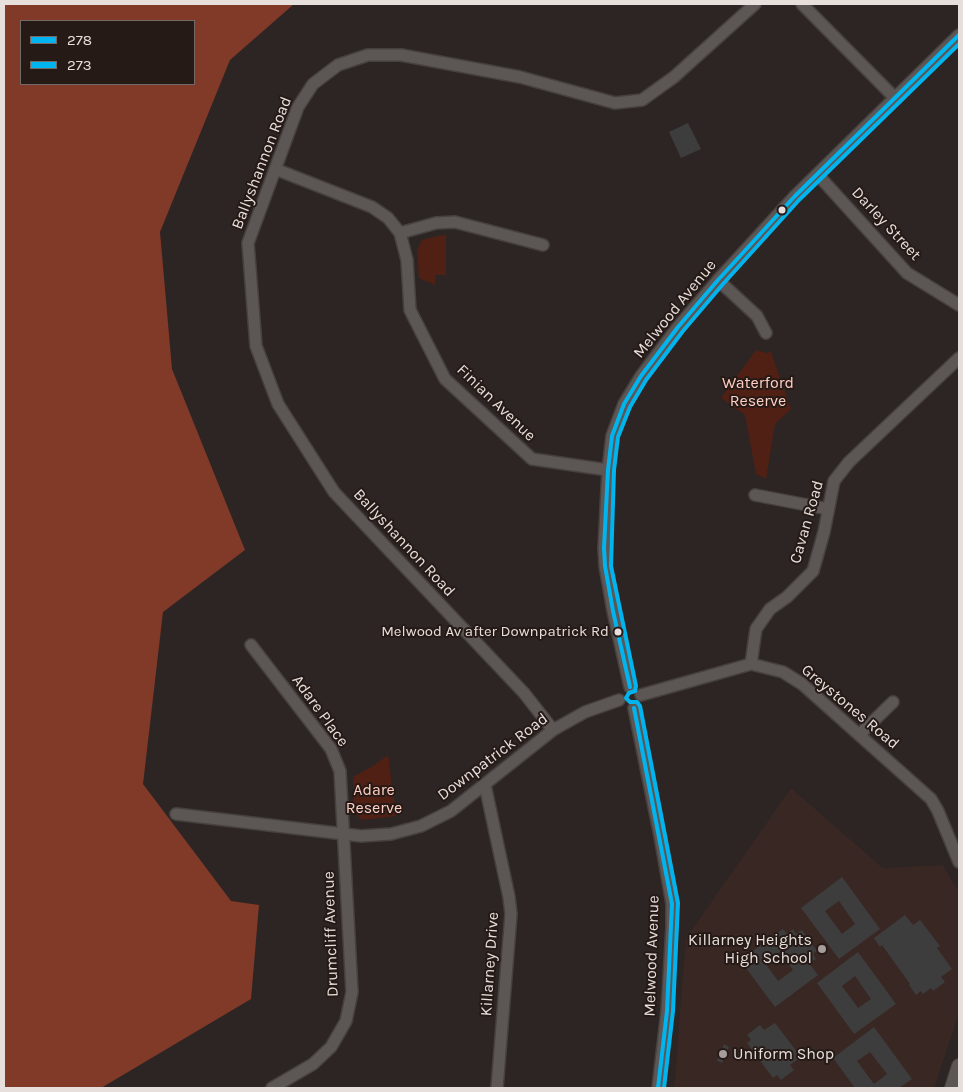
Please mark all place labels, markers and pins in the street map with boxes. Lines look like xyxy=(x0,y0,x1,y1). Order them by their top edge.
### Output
unlabelled marker xyxy=(777,205,787,215)
place label: Melwood Av after Downpatrick Rd xyxy=(381,623,609,641)
marker: Melwood Av after Downpatrick Rd xyxy=(613,627,623,637)
place label: Killarney Heights High School xyxy=(688,930,812,968)
marker: Killarney Heights High School xyxy=(816,943,828,955)
place label: Uniform Shop xyxy=(733,1044,834,1064)
marker: Uniform Shop xyxy=(717,1048,729,1060)

